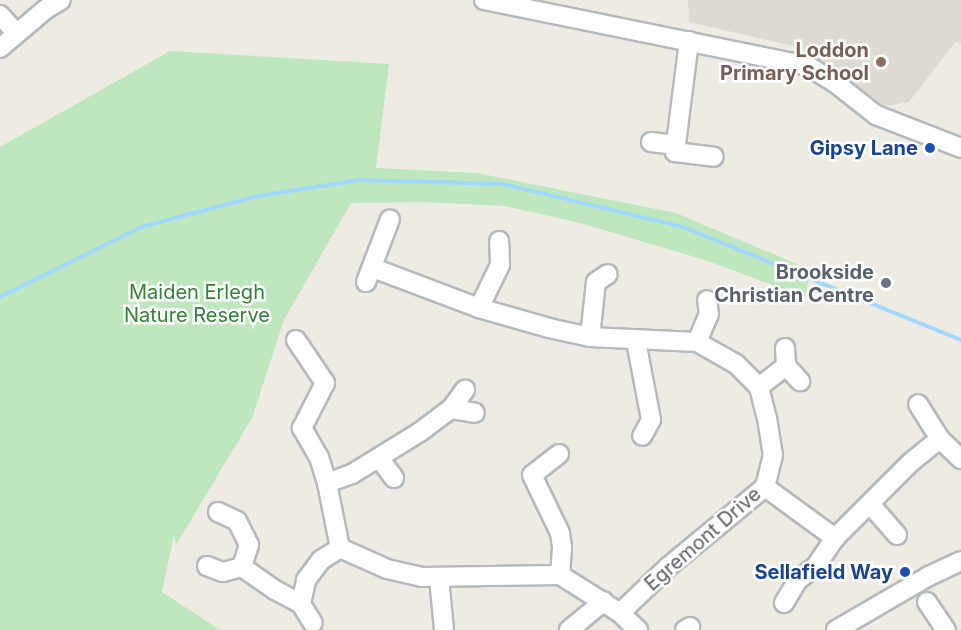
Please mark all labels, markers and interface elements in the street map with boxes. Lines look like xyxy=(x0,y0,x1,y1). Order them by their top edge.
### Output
place label: Loddon Primary School xyxy=(720,39,869,86)
marker: Loddon Primary School xyxy=(874,55,888,69)
place label: Gipsy Lane xyxy=(810,136,918,160)
marker: Gipsy Lane xyxy=(923,141,937,155)
place label: Brookside Christian Centre xyxy=(714,260,874,307)
marker: Brookside Christian Centre xyxy=(879,276,893,290)
park label: Maiden Erlegh Nature Reserve xyxy=(124,280,270,327)
street label: Egremont Drive xyxy=(640,482,766,596)
place label: Sellafield Way xyxy=(754,560,893,584)
marker: Sellafield Way xyxy=(898,565,912,579)

